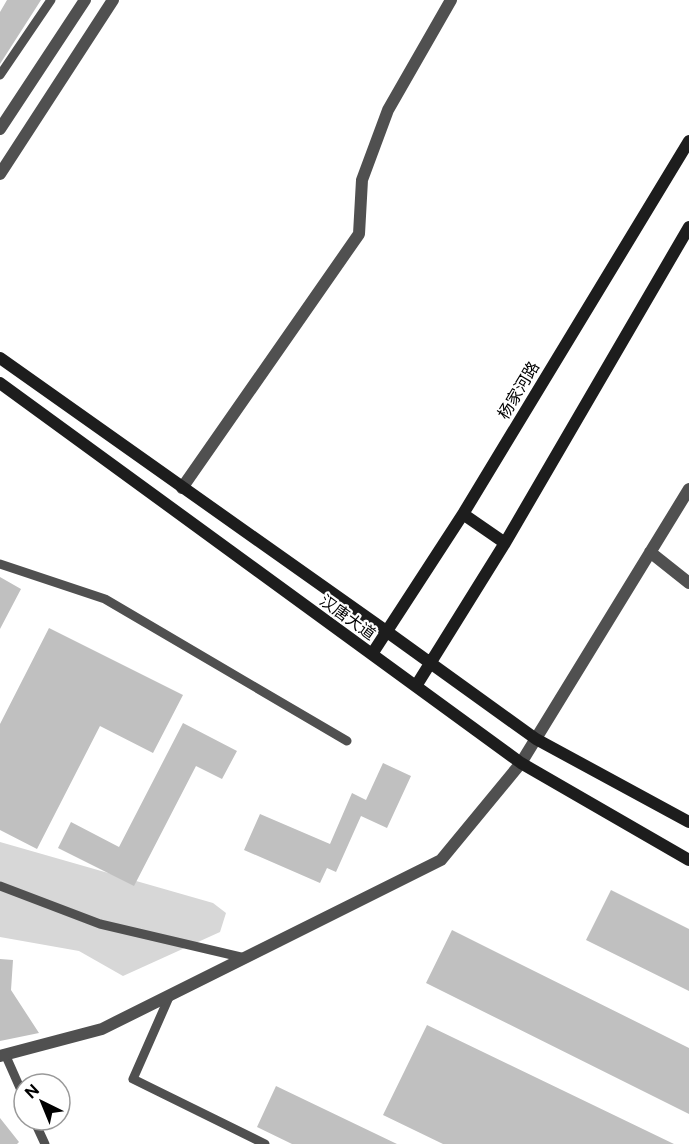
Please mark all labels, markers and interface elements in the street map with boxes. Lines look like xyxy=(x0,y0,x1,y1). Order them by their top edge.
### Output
street label: 杨家河路 xyxy=(494,358,543,423)
street label: 汉唐大道 xyxy=(316,591,379,644)
north arrow xyxy=(12,1072,72,1132)
text: N xyxy=(21,1080,43,1103)

